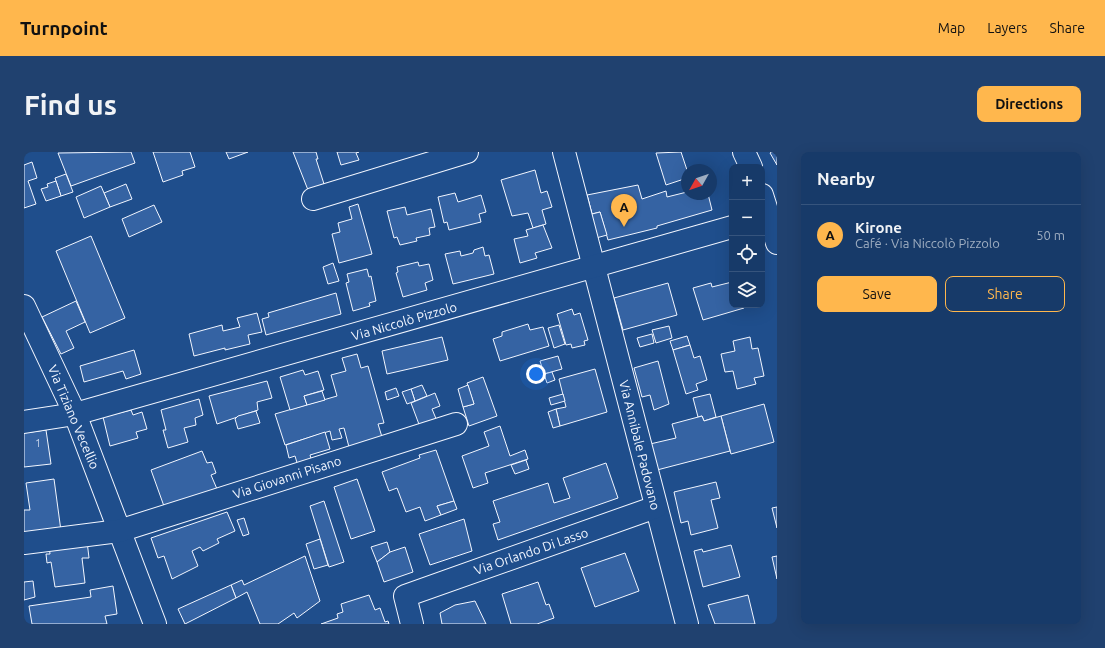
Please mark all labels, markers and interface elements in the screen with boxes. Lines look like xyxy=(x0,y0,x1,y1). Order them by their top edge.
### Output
text: Turnpoint xyxy=(20,17,108,39)
text: Map xyxy=(938,20,965,36)
text: Layers xyxy=(987,20,1027,36)
text: Share xyxy=(1049,20,1085,36)
button: Directions xyxy=(977,86,1081,122)
text: Find us xyxy=(24,89,117,120)
north arrow xyxy=(681,164,717,200)
map controls xyxy=(729,164,765,308)
button: + xyxy=(729,164,765,200)
text: Nearby xyxy=(817,169,875,188)
pin: A xyxy=(611,194,637,227)
button: − xyxy=(729,200,765,236)
text: Kirone xyxy=(855,219,902,236)
text: A xyxy=(825,228,835,242)
text: 50 m xyxy=(1036,228,1065,242)
button: locate xyxy=(729,236,765,272)
text: Café · Via Niccolò Pizzolo xyxy=(855,236,1000,250)
button: layers xyxy=(729,272,765,308)
button: Save xyxy=(817,276,937,312)
button: Share xyxy=(945,276,1065,312)
street label: Via Niccolò Pizzolo xyxy=(350,299,458,343)
street label: Via Tiziano Vecellio xyxy=(46,363,102,471)
your location xyxy=(526,364,546,384)
street label: Via Annibale Padovano xyxy=(617,379,663,511)
house number: 1 xyxy=(35,437,41,449)
street label: Via Giovanni Pisano xyxy=(231,453,343,501)
street label: Via Orlando Di Lasso xyxy=(472,525,590,577)

